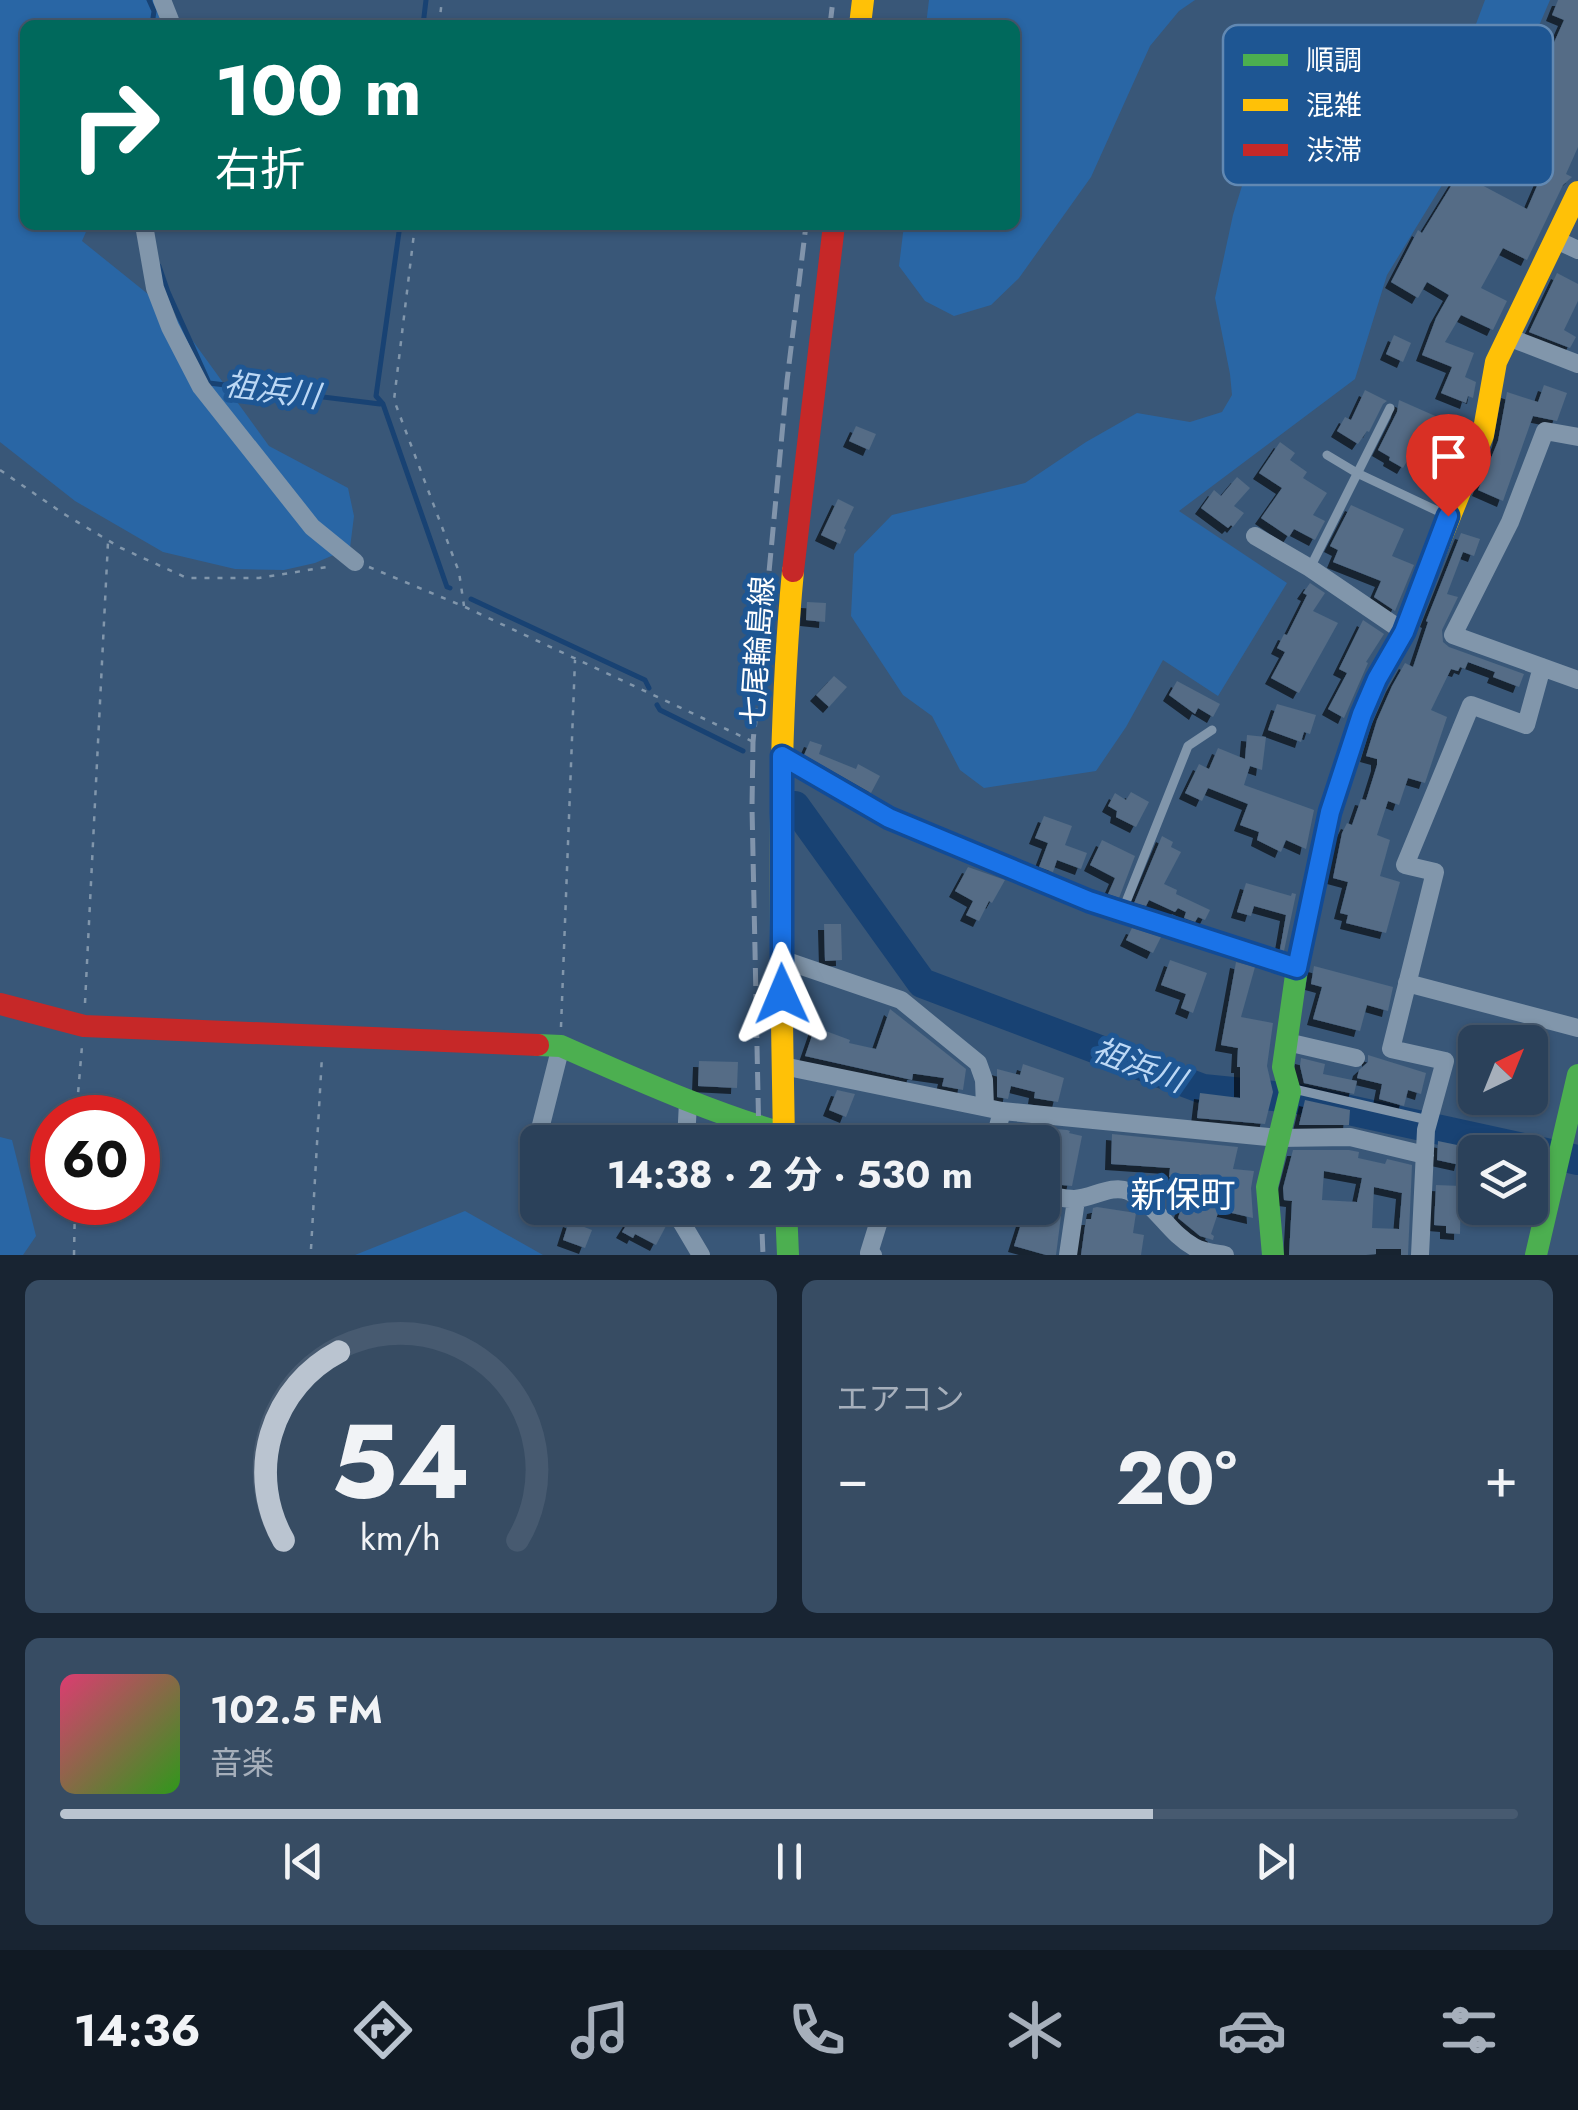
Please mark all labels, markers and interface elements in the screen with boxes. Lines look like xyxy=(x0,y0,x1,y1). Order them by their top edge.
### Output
legend xyxy=(1223,25,1553,185)
text: 100 m xyxy=(215,40,422,141)
text: 順調 xyxy=(1306,40,1362,81)
icon: right xyxy=(50,60,180,190)
text: 混雑 xyxy=(1306,85,1362,126)
text: 渋滞 xyxy=(1306,130,1362,171)
text: 右折 xyxy=(215,137,305,202)
water label: 祖浜川 xyxy=(221,361,326,420)
pin xyxy=(1406,414,1491,517)
icon: arrive xyxy=(1421,429,1476,484)
street label: 七尾輪島線 xyxy=(731,575,784,727)
position arrow xyxy=(730,942,834,1046)
north arrow xyxy=(1458,1025,1548,1115)
map controls xyxy=(1458,1025,1548,1225)
water label: 祖浜川 xyxy=(1086,1026,1195,1105)
speed limit sign: 60 xyxy=(30,1095,160,1225)
button: layers xyxy=(1458,1135,1548,1225)
text: 14:38 · 2 分 · 530 m xyxy=(607,1147,973,1202)
district label: 新保町 xyxy=(1130,1170,1236,1220)
text: エアコン xyxy=(837,1376,965,1422)
text: 54 xyxy=(331,1387,471,1537)
text: 20° xyxy=(1116,1424,1237,1532)
text: − xyxy=(837,1438,869,1518)
text: + xyxy=(1484,1438,1518,1518)
text: km/h xyxy=(360,1512,441,1563)
text: 102.5 FM xyxy=(210,1682,382,1737)
text: 音楽 xyxy=(210,1740,274,1786)
icon: previous xyxy=(276,1834,331,1889)
icon: pause xyxy=(762,1834,817,1889)
icon: next xyxy=(1248,1834,1303,1889)
icon: directions xyxy=(348,1995,418,2065)
icon: music xyxy=(565,1995,635,2065)
icon: phone xyxy=(782,1995,852,2065)
icon: climate xyxy=(1000,1995,1070,2065)
icon: car xyxy=(1217,1995,1287,2065)
icon: filters xyxy=(1434,1995,1504,2065)
text: 14:36 xyxy=(74,1998,201,2063)

